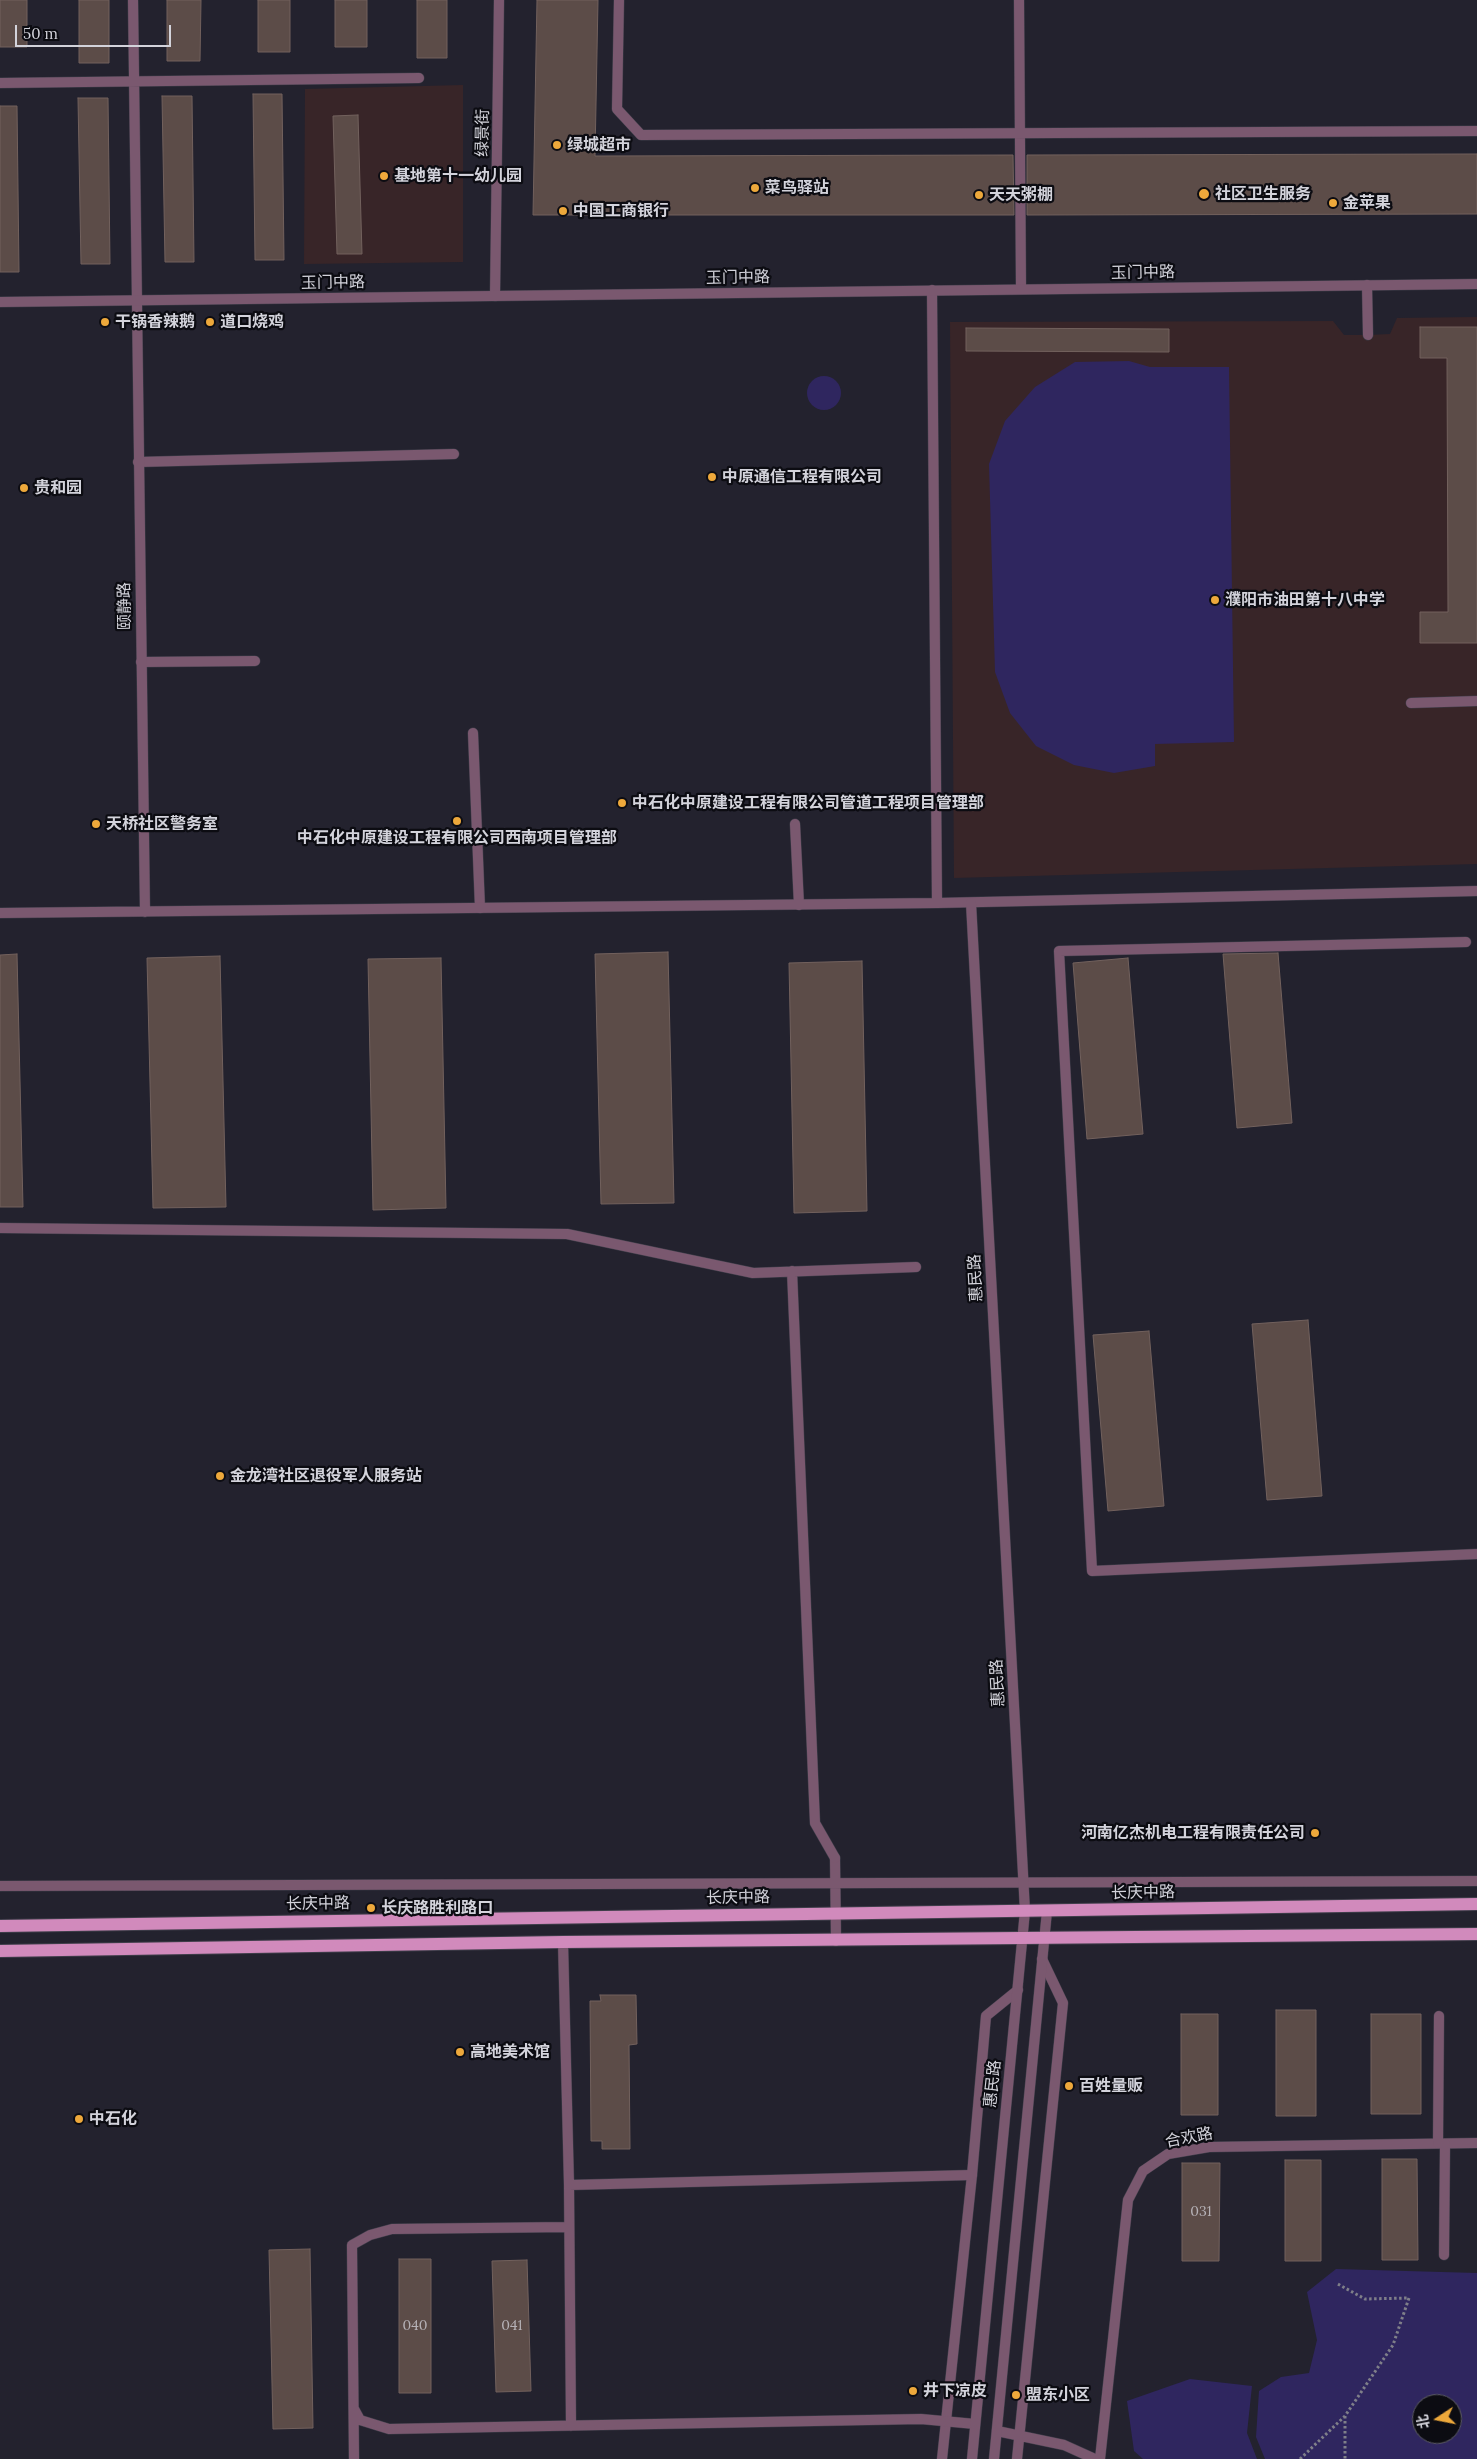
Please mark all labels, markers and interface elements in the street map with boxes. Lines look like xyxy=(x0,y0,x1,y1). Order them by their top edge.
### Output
scale bar xyxy=(18,15,174,47)
text: 50 m xyxy=(23,24,58,43)
street label: 绿景街 xyxy=(473,109,493,157)
place label: 绿城超市 xyxy=(567,135,631,155)
marker: 绿城超市 xyxy=(551,139,563,151)
place label: 基地第十一幼儿园 xyxy=(394,166,522,186)
marker: 基地第十一幼儿园 xyxy=(378,170,390,182)
place label: 菜鸟驿站 xyxy=(765,178,829,198)
marker: 菜鸟驿站 xyxy=(749,182,761,194)
place label: 社区卫生服务 xyxy=(1215,184,1311,204)
place label: 天天粥棚 xyxy=(989,185,1053,205)
marker: 社区卫生服务 xyxy=(1197,187,1211,201)
marker: 天天粥棚 xyxy=(973,189,985,201)
place label: 金苹果 xyxy=(1343,193,1391,213)
marker: 金苹果 xyxy=(1327,197,1339,209)
place label: 中国工商银行 xyxy=(573,201,669,221)
marker: 中国工商银行 xyxy=(557,205,569,217)
street label: 玉门中路 xyxy=(1111,263,1175,283)
street label: 玉门中路 xyxy=(706,268,770,288)
street label: 玉门中路 xyxy=(301,273,365,293)
place label: 干锅香辣鹅 xyxy=(115,312,195,332)
place label: 道口烧鸡 xyxy=(220,312,284,332)
marker: 干锅香辣鹅 xyxy=(99,316,111,328)
marker: 道口烧鸡 xyxy=(204,316,216,328)
place label: 中原通信工程有限公司 xyxy=(722,467,882,487)
marker: 中原通信工程有限公司 xyxy=(706,471,718,483)
place label: 贵和园 xyxy=(34,478,82,498)
marker: 贵和园 xyxy=(18,482,30,494)
street label: 颐静路 xyxy=(115,582,135,630)
place label: 濮阳市油田第十八中学 xyxy=(1225,590,1385,610)
marker: 濮阳市油田第十八中学 xyxy=(1209,594,1221,606)
place label: 中石化中原建设工程有限公司管道工程项目管理部 xyxy=(632,793,984,813)
marker: 中石化中原建设工程有限公司管道工程项目管理部 xyxy=(616,797,628,809)
place label: 天桥社区警务室 xyxy=(106,814,218,834)
marker: 中石化中原建设工程有限公司西南项目管理部 xyxy=(451,815,463,827)
marker: 天桥社区警务室 xyxy=(90,818,102,830)
place label: 中石化中原建设工程有限公司西南项目管理部 xyxy=(297,828,617,848)
street label: 惠民路 xyxy=(965,1254,987,1302)
place label: 金龙湾社区退役军人服务站 xyxy=(230,1466,422,1486)
marker: 金龙湾社区退役军人服务站 xyxy=(214,1470,226,1482)
street label: 惠民路 xyxy=(987,1659,1009,1707)
place label: 河南亿杰机电工程有限责任公司 xyxy=(1081,1823,1305,1843)
marker: 河南亿杰机电工程有限责任公司 xyxy=(1309,1827,1321,1839)
street label: 长庆中路 xyxy=(1111,1883,1175,1903)
street label: 长庆中路 xyxy=(706,1888,770,1908)
street label: 长庆中路 xyxy=(286,1894,350,1914)
place label: 长庆路胜利路口 xyxy=(381,1898,493,1918)
marker: 长庆路胜利路口 xyxy=(365,1902,377,1914)
place label: 高地美术馆 xyxy=(470,2042,550,2062)
marker: 高地美术馆 xyxy=(454,2046,466,2058)
street label: 惠民路 xyxy=(981,2059,1005,2109)
place label: 百姓量贩 xyxy=(1079,2076,1143,2096)
marker: 百姓量贩 xyxy=(1063,2080,1075,2092)
place label: 中石化 xyxy=(89,2109,137,2129)
marker: 中石化 xyxy=(73,2113,85,2125)
street label: 合欢路 xyxy=(1164,2124,1214,2152)
house number: 031 xyxy=(1190,2204,1212,2220)
house number: 040 xyxy=(403,2318,427,2334)
house number: 041 xyxy=(501,2318,523,2334)
place label: 井下凉皮 xyxy=(923,2381,987,2401)
marker: 井下凉皮 xyxy=(907,2385,919,2397)
place label: 盟东小区 xyxy=(1026,2385,1090,2405)
marker: 盟东小区 xyxy=(1010,2389,1022,2401)
north arrow xyxy=(1412,2394,1462,2444)
text: 北 xyxy=(1413,2413,1433,2430)

